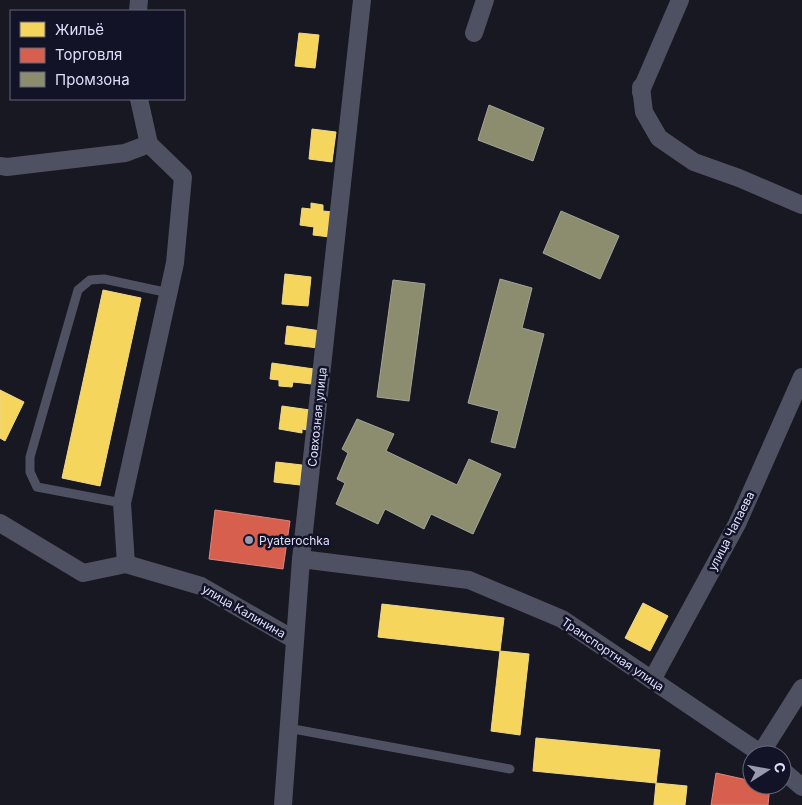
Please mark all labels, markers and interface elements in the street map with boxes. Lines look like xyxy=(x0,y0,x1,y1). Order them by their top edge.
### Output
legend xyxy=(10,10,185,100)
text: Жильё xyxy=(55,20,104,39)
text: Торговля xyxy=(55,45,122,64)
text: Промзона xyxy=(55,70,130,89)
street label: Совхозная улица xyxy=(304,366,330,468)
street label: улица Чапаева xyxy=(705,489,757,573)
place label: Pyaterochka xyxy=(259,533,330,548)
marker: Pyaterochka xyxy=(243,534,255,546)
street label: улица Калинина xyxy=(199,581,289,641)
street label: Транспортная улица xyxy=(559,614,667,694)
north arrow xyxy=(742,745,792,795)
text: С xyxy=(771,761,790,774)

